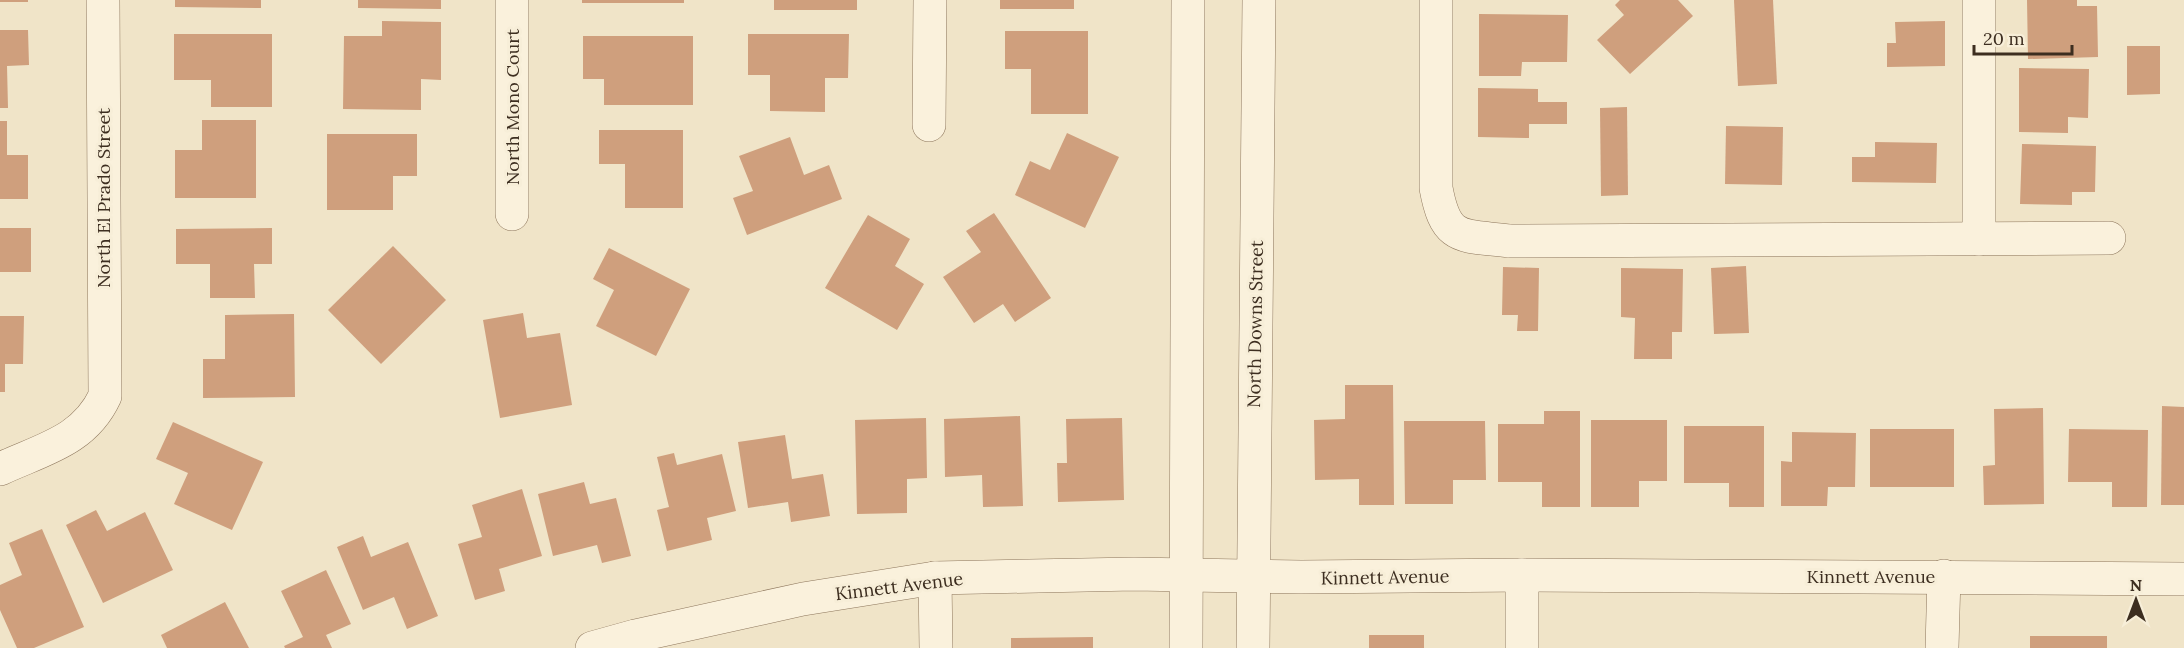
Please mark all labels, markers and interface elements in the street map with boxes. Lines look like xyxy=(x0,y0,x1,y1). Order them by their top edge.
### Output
scale bar xyxy=(1974,18,2072,56)
text: 20 m xyxy=(1983,27,2025,50)
street label: North Mono Court xyxy=(501,29,524,185)
street label: North El Prado Street xyxy=(92,108,115,288)
street label: North Downs Street xyxy=(1242,240,1268,408)
street label: Kinnett Avenue xyxy=(1320,564,1450,590)
street label: Kinnett Avenue xyxy=(1807,565,1936,588)
street label: Kinnett Avenue xyxy=(834,567,965,605)
north arrow xyxy=(2106,570,2166,630)
text: N xyxy=(2130,575,2142,595)

